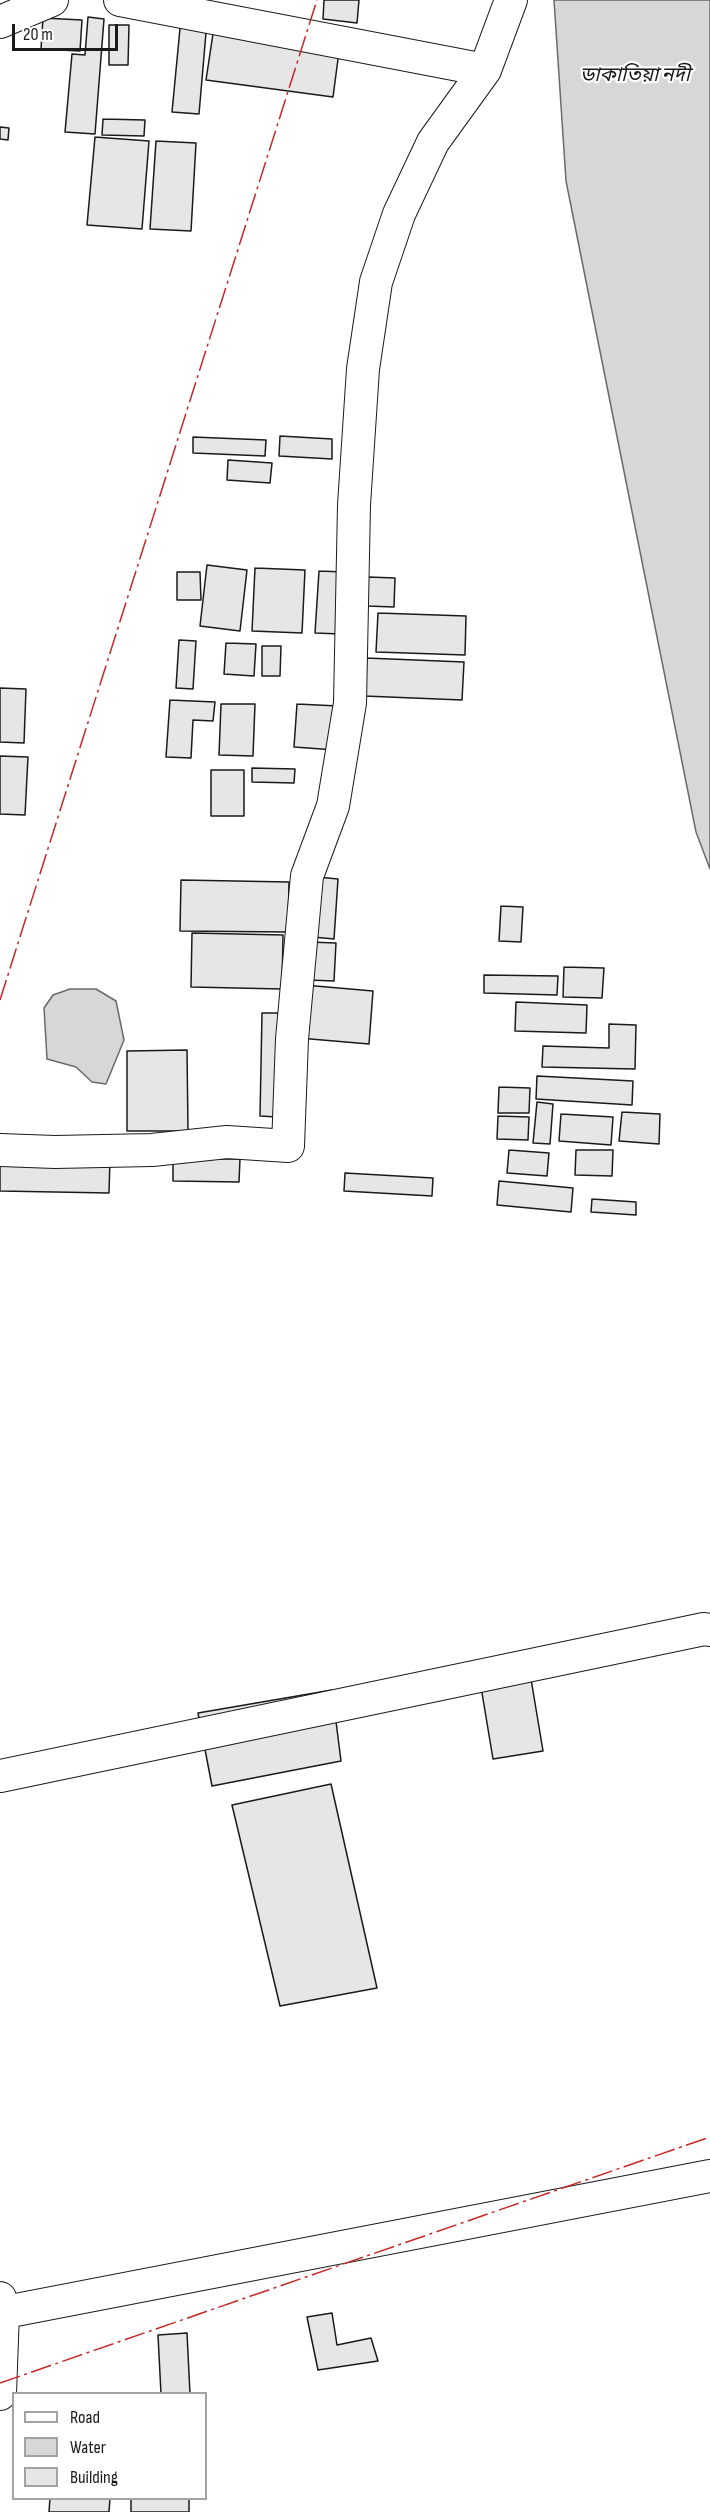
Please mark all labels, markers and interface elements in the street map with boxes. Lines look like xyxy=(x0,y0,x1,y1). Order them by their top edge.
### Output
scale bar xyxy=(15,12,122,50)
text: 20 m xyxy=(23,24,53,45)
water label: ডাকাতিয়া নদী xyxy=(580,64,690,88)
legend xyxy=(12,2392,207,2500)
text: Road xyxy=(70,2407,100,2428)
text: Water xyxy=(70,2437,106,2458)
text: Building xyxy=(70,2467,118,2488)

